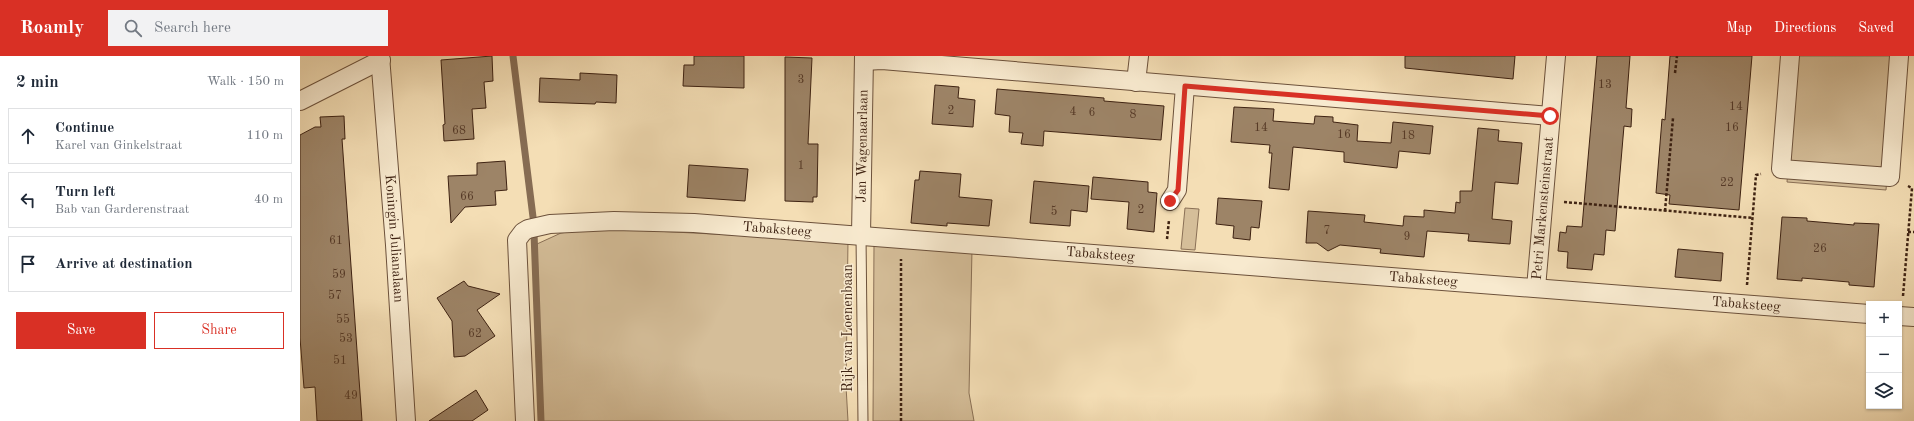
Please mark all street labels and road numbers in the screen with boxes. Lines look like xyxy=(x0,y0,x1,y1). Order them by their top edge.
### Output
street label: Jan Wagenaarlaan xyxy=(855,89,870,203)
street label: Petri Markensteinstraat xyxy=(1530,136,1556,280)
street label: Koningin Julianalaan xyxy=(382,174,406,303)
street label: Tabaksteeg xyxy=(742,220,812,239)
street label: Tabaksteeg xyxy=(1065,245,1136,264)
street label: Rijk van Loenenbaan xyxy=(841,264,855,392)
street label: Tabaksteeg xyxy=(1388,270,1459,289)
street label: Tabaksteeg xyxy=(1711,295,1782,314)

